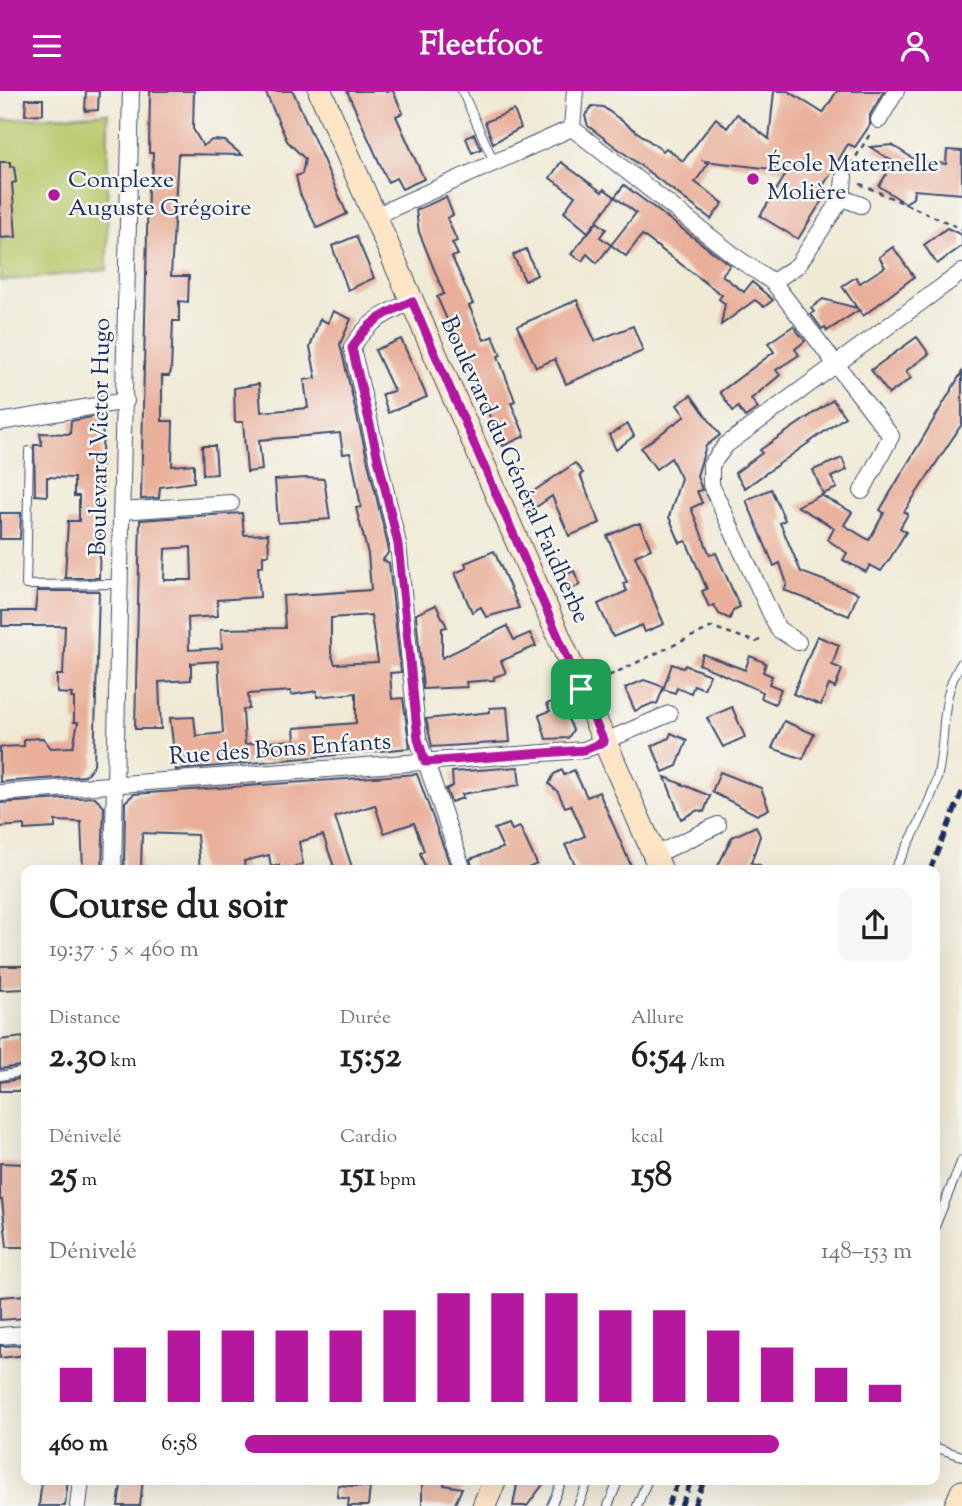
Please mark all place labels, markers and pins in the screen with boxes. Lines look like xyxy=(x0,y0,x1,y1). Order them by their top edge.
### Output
place label: École Maternelle Molière xyxy=(767,148,939,210)
place label: Complexe Auguste Grégoire xyxy=(68,164,251,226)
marker: École Maternelle Molière xyxy=(745,171,761,187)
marker: Complexe Auguste Grégoire xyxy=(46,187,62,203)
pin xyxy=(551,659,611,719)

